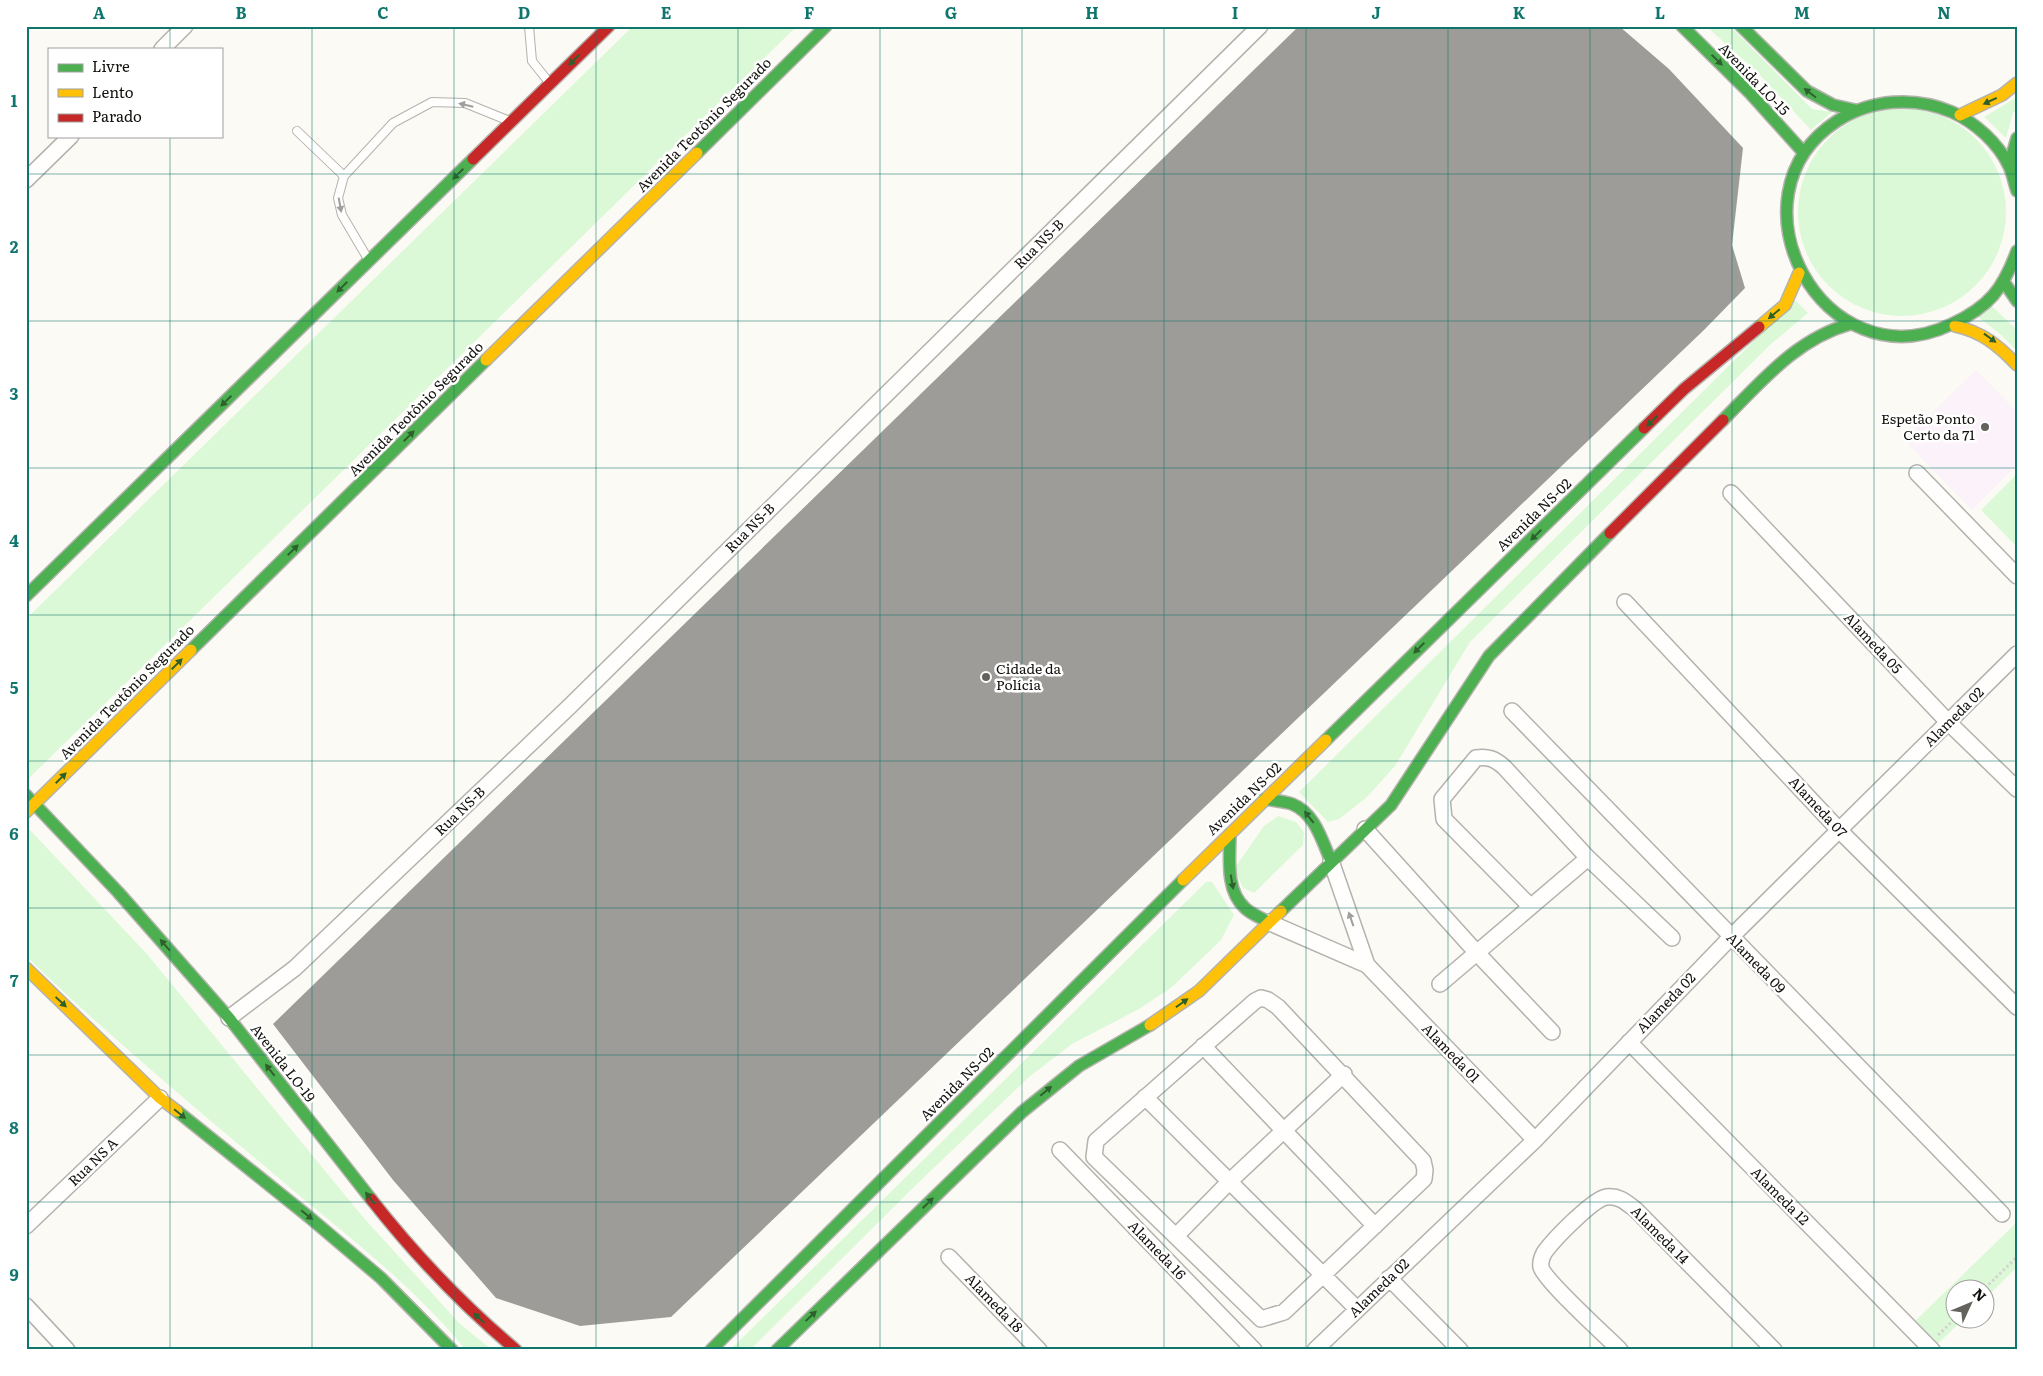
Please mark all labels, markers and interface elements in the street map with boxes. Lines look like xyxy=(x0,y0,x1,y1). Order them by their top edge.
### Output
text: A xyxy=(93,0,105,24)
text: B xyxy=(235,0,247,24)
text: C xyxy=(377,0,389,24)
text: D xyxy=(518,0,530,24)
text: E xyxy=(661,0,672,24)
text: F xyxy=(804,0,814,24)
text: G xyxy=(945,0,957,24)
text: H xyxy=(1085,0,1099,24)
text: I xyxy=(1232,0,1238,24)
text: J xyxy=(1371,0,1381,24)
text: K xyxy=(1513,0,1526,24)
text: L xyxy=(1655,0,1665,24)
text: M xyxy=(1794,0,1810,24)
text: N xyxy=(1937,0,1951,24)
street label: Avenida LO-15 xyxy=(1715,38,1795,119)
legend xyxy=(48,48,222,138)
street label: Avenida Teotônio Segurado xyxy=(631,52,775,196)
text: Livre xyxy=(92,54,130,77)
one-way arrow xyxy=(569,54,581,66)
one-way arrow xyxy=(1710,54,1722,66)
text: Lento xyxy=(92,80,134,103)
text: 1 xyxy=(11,88,18,112)
one-way arrow xyxy=(1803,88,1817,98)
one-way arrow xyxy=(1983,97,1997,105)
one-way arrow xyxy=(458,101,473,109)
text: Parado xyxy=(92,104,142,127)
one-way arrow xyxy=(452,168,464,180)
one-way arrow xyxy=(336,197,344,213)
street label: Rua NS-B xyxy=(1009,214,1068,273)
text: 2 xyxy=(10,234,19,258)
one-way arrow xyxy=(336,281,348,293)
one-way arrow xyxy=(1768,308,1780,319)
one-way arrow xyxy=(1983,333,1996,344)
street label: Avenida Teotônio Segurado xyxy=(343,336,487,480)
text: 3 xyxy=(10,381,19,405)
one-way arrow xyxy=(220,395,232,407)
place label: Espetão Ponto Certo da 71 xyxy=(1881,408,1975,444)
one-way arrow xyxy=(1646,415,1658,427)
marker: Espetão Ponto Certo da 71 xyxy=(1979,421,1991,433)
one-way arrow xyxy=(402,431,414,443)
street label: Avenida NS-02 xyxy=(1491,473,1575,555)
street label: Rua NS-B xyxy=(720,498,779,557)
text: 4 xyxy=(9,528,19,552)
one-way arrow xyxy=(1530,528,1542,540)
one-way arrow xyxy=(287,545,299,557)
street label: Alameda 05 xyxy=(1840,607,1907,677)
street label: Avenida Teotônio Segurado xyxy=(54,619,198,763)
one-way arrow xyxy=(1414,642,1426,654)
one-way arrow xyxy=(171,658,183,670)
place label: Cidade da Polícia xyxy=(996,658,1062,694)
marker: Cidade da Polícia xyxy=(980,671,992,683)
text: 5 xyxy=(10,675,19,699)
street label: Alameda 02 xyxy=(1919,682,1988,751)
street label: Avenida NS-02 xyxy=(1201,757,1285,839)
street label: Alameda 07 xyxy=(1785,771,1852,841)
one-way arrow xyxy=(55,772,67,784)
street label: Rua NS-B xyxy=(430,781,489,839)
one-way arrow xyxy=(1303,811,1314,824)
text: 6 xyxy=(9,821,19,845)
one-way arrow xyxy=(1228,875,1236,891)
one-way arrow xyxy=(1347,912,1354,927)
street label: Alameda 09 xyxy=(1723,927,1791,997)
one-way arrow xyxy=(160,939,171,952)
text: 7 xyxy=(10,968,19,992)
street label: Alameda 02 xyxy=(1631,968,1699,1037)
one-way arrow xyxy=(55,996,67,1008)
one-way arrow xyxy=(1175,997,1188,1008)
street label: Alameda 01 xyxy=(1418,1018,1485,1087)
street label: Avenida LO-19 xyxy=(247,1019,321,1106)
street label: Avenida NS-02 xyxy=(915,1042,998,1125)
one-way arrow xyxy=(264,1064,275,1077)
one-way arrow xyxy=(1040,1086,1053,1097)
one-way arrow xyxy=(173,1108,186,1119)
text: 8 xyxy=(9,1115,19,1139)
street label: Rua NS A xyxy=(63,1132,122,1190)
street label: Alameda 12 xyxy=(1747,1162,1814,1229)
one-way arrow xyxy=(364,1192,375,1205)
one-way arrow xyxy=(922,1197,934,1209)
street label: Alameda 14 xyxy=(1627,1201,1694,1268)
one-way arrow xyxy=(300,1209,313,1220)
street label: Alameda 16 xyxy=(1124,1215,1191,1284)
street label: Alameda 02 xyxy=(1344,1253,1413,1321)
text: 9 xyxy=(9,1262,19,1286)
street label: Alameda 18 xyxy=(961,1268,1028,1337)
north arrow xyxy=(1946,1278,1996,1328)
text: N xyxy=(1969,1283,1992,1306)
one-way arrow xyxy=(805,1310,817,1322)
one-way arrow xyxy=(473,1312,485,1324)

